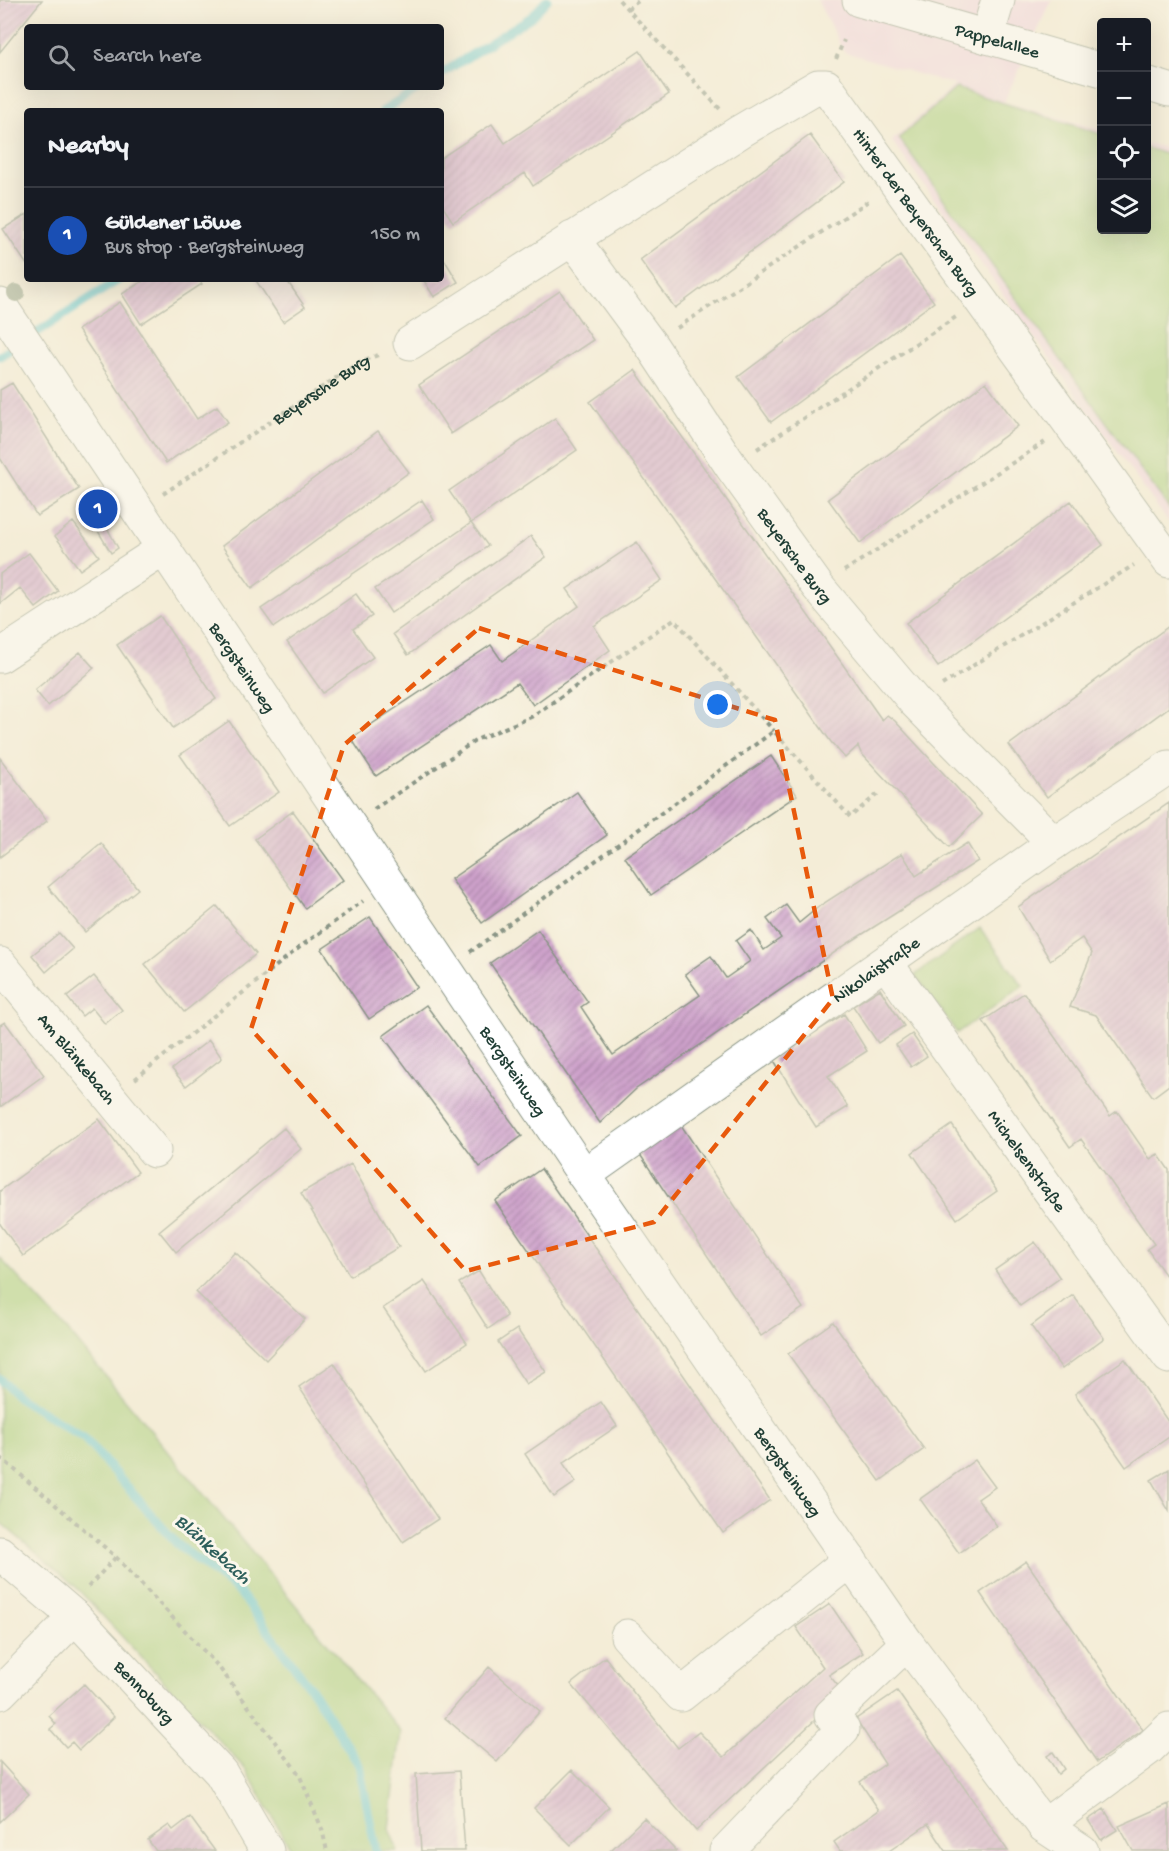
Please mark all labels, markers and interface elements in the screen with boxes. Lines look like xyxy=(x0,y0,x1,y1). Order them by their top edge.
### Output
map controls xyxy=(1097,18,1151,234)
button: + xyxy=(1097,18,1151,72)
street label: Pappelallee xyxy=(951,20,1042,65)
search box xyxy=(24,24,444,90)
icon: search xyxy=(45,41,78,74)
text: Search here xyxy=(93,44,201,70)
button: − xyxy=(1097,72,1151,126)
street label: Hinter der Beyerschen Burg xyxy=(847,125,982,301)
button: locate xyxy=(1097,126,1151,180)
text: Nearby xyxy=(48,132,129,163)
button: layers xyxy=(1097,180,1151,234)
text: Güldener Löwe xyxy=(105,211,241,237)
text: 1 xyxy=(63,224,72,247)
text: 150 m xyxy=(371,224,420,247)
text: Bus stop · Bergsteinweg xyxy=(105,237,304,260)
street label: Beyersche Burg xyxy=(268,351,373,431)
pin: 1 xyxy=(78,486,118,532)
street label: Beyersche Burg xyxy=(751,504,835,609)
street label: Bergsteinweg xyxy=(203,618,279,718)
your location xyxy=(703,690,732,719)
street label: Nikolaistraße xyxy=(830,933,925,1009)
street label: Am Blänkebach xyxy=(32,1010,120,1110)
street label: Bergsteinweg xyxy=(473,1022,550,1121)
street label: Michelsenstraße xyxy=(982,1107,1070,1217)
street label: Bergsteinweg xyxy=(748,1423,825,1522)
water label: Blänkebach xyxy=(169,1511,254,1591)
street label: Bennoburg xyxy=(108,1657,178,1730)

